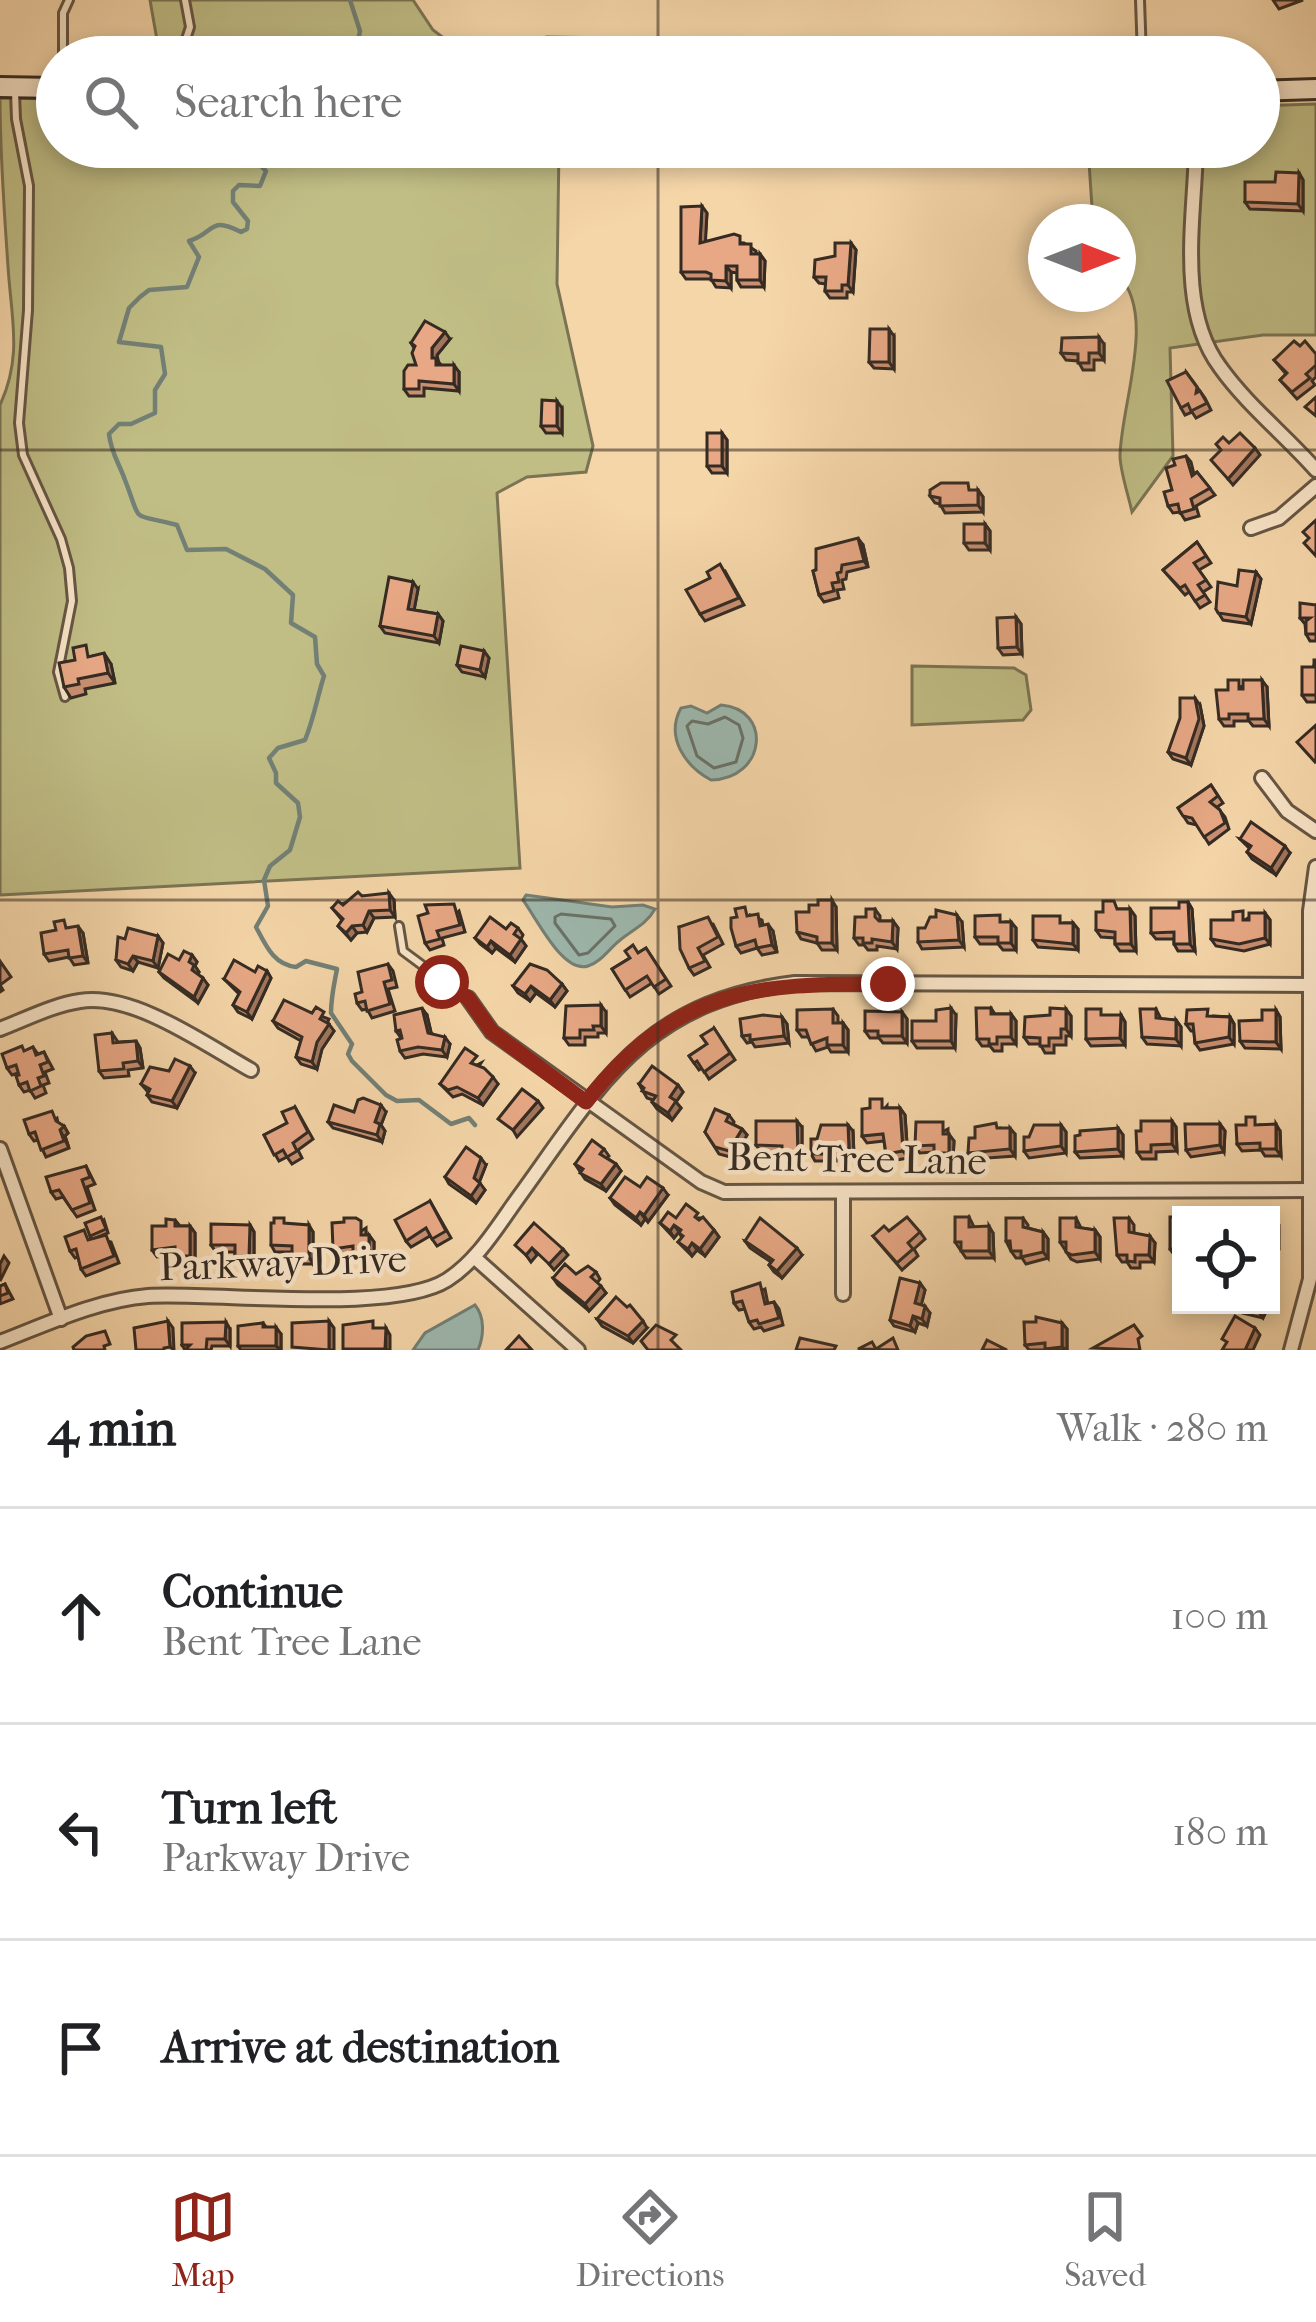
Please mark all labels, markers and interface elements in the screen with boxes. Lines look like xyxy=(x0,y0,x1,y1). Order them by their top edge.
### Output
search box xyxy=(36,36,1280,168)
icon: search xyxy=(78,69,144,135)
text: Search here xyxy=(174,76,402,129)
north arrow xyxy=(1028,204,1136,312)
route start xyxy=(415,955,469,1009)
route end xyxy=(861,957,915,1011)
street label: Bent Tree Lane xyxy=(727,1134,987,1184)
map controls xyxy=(1172,1206,1280,1314)
button: locate xyxy=(1172,1206,1280,1314)
street label: Parkway Drive xyxy=(158,1236,408,1290)
text: 4 min xyxy=(48,1398,176,1458)
text: Walk · 280 m xyxy=(1057,1405,1268,1451)
text: Continue xyxy=(162,1566,343,1619)
icon: ahead xyxy=(48,1583,114,1649)
text: 100 m xyxy=(1170,1593,1268,1639)
text: Bent Tree Lane xyxy=(162,1619,422,1665)
text: Turn left xyxy=(162,1782,337,1835)
icon: left xyxy=(48,1799,114,1865)
text: 180 m xyxy=(1172,1809,1268,1855)
text: Parkway Drive xyxy=(162,1835,410,1881)
icon: arrive xyxy=(48,2015,114,2081)
text: Arrive at destination xyxy=(162,2021,559,2074)
tab: Map xyxy=(170,2184,236,2295)
tab: Directions xyxy=(576,2184,724,2295)
tab: Saved xyxy=(1064,2184,1146,2295)

